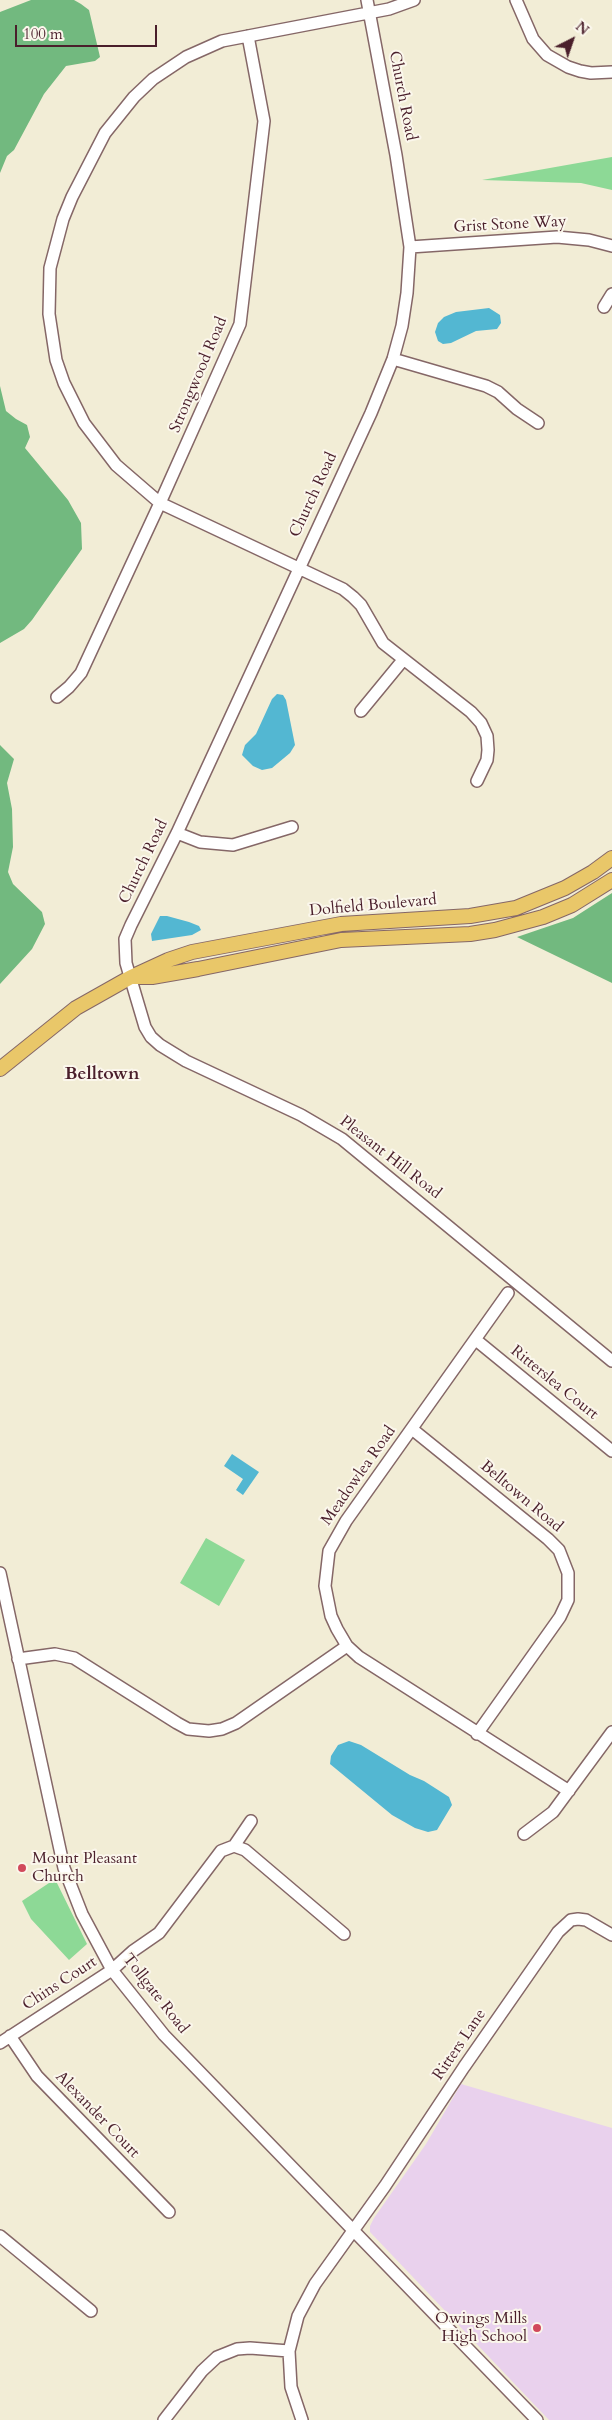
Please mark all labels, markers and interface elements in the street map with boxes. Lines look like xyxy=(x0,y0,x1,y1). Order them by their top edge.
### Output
scale bar xyxy=(18,15,160,47)
north arrow xyxy=(547,15,597,65)
text: N xyxy=(571,17,593,39)
text: 100 m xyxy=(23,24,63,44)
street label: Church Road xyxy=(384,49,420,143)
street label: Grist Stone Way xyxy=(453,212,567,238)
street label: Strongwood Road xyxy=(166,314,232,436)
street label: Church Road xyxy=(286,450,342,540)
street label: Church Road xyxy=(115,817,173,907)
street label: Dolfield Boulevard xyxy=(308,891,438,921)
district label: Belltown xyxy=(64,1064,140,1086)
street label: Pleasant Hill Road xyxy=(335,1112,445,1204)
street label: Ritterslea Court xyxy=(506,1342,602,1424)
street label: Meadowlea Road xyxy=(318,1423,400,1529)
street label: Belltown Road xyxy=(476,1457,566,1537)
place label: Mount Pleasant Church xyxy=(32,1849,137,1887)
marker: Mount Pleasant Church xyxy=(16,1862,28,1874)
street label: Tollgate Road xyxy=(118,1950,192,2038)
street label: Chins Court xyxy=(19,1953,101,2015)
street label: Ritters Lane xyxy=(429,2006,491,2084)
street label: Alexander Court xyxy=(51,2068,143,2162)
place label: Owings Mills High School xyxy=(435,2309,527,2347)
marker: Owings Mills High School xyxy=(531,2322,543,2334)

